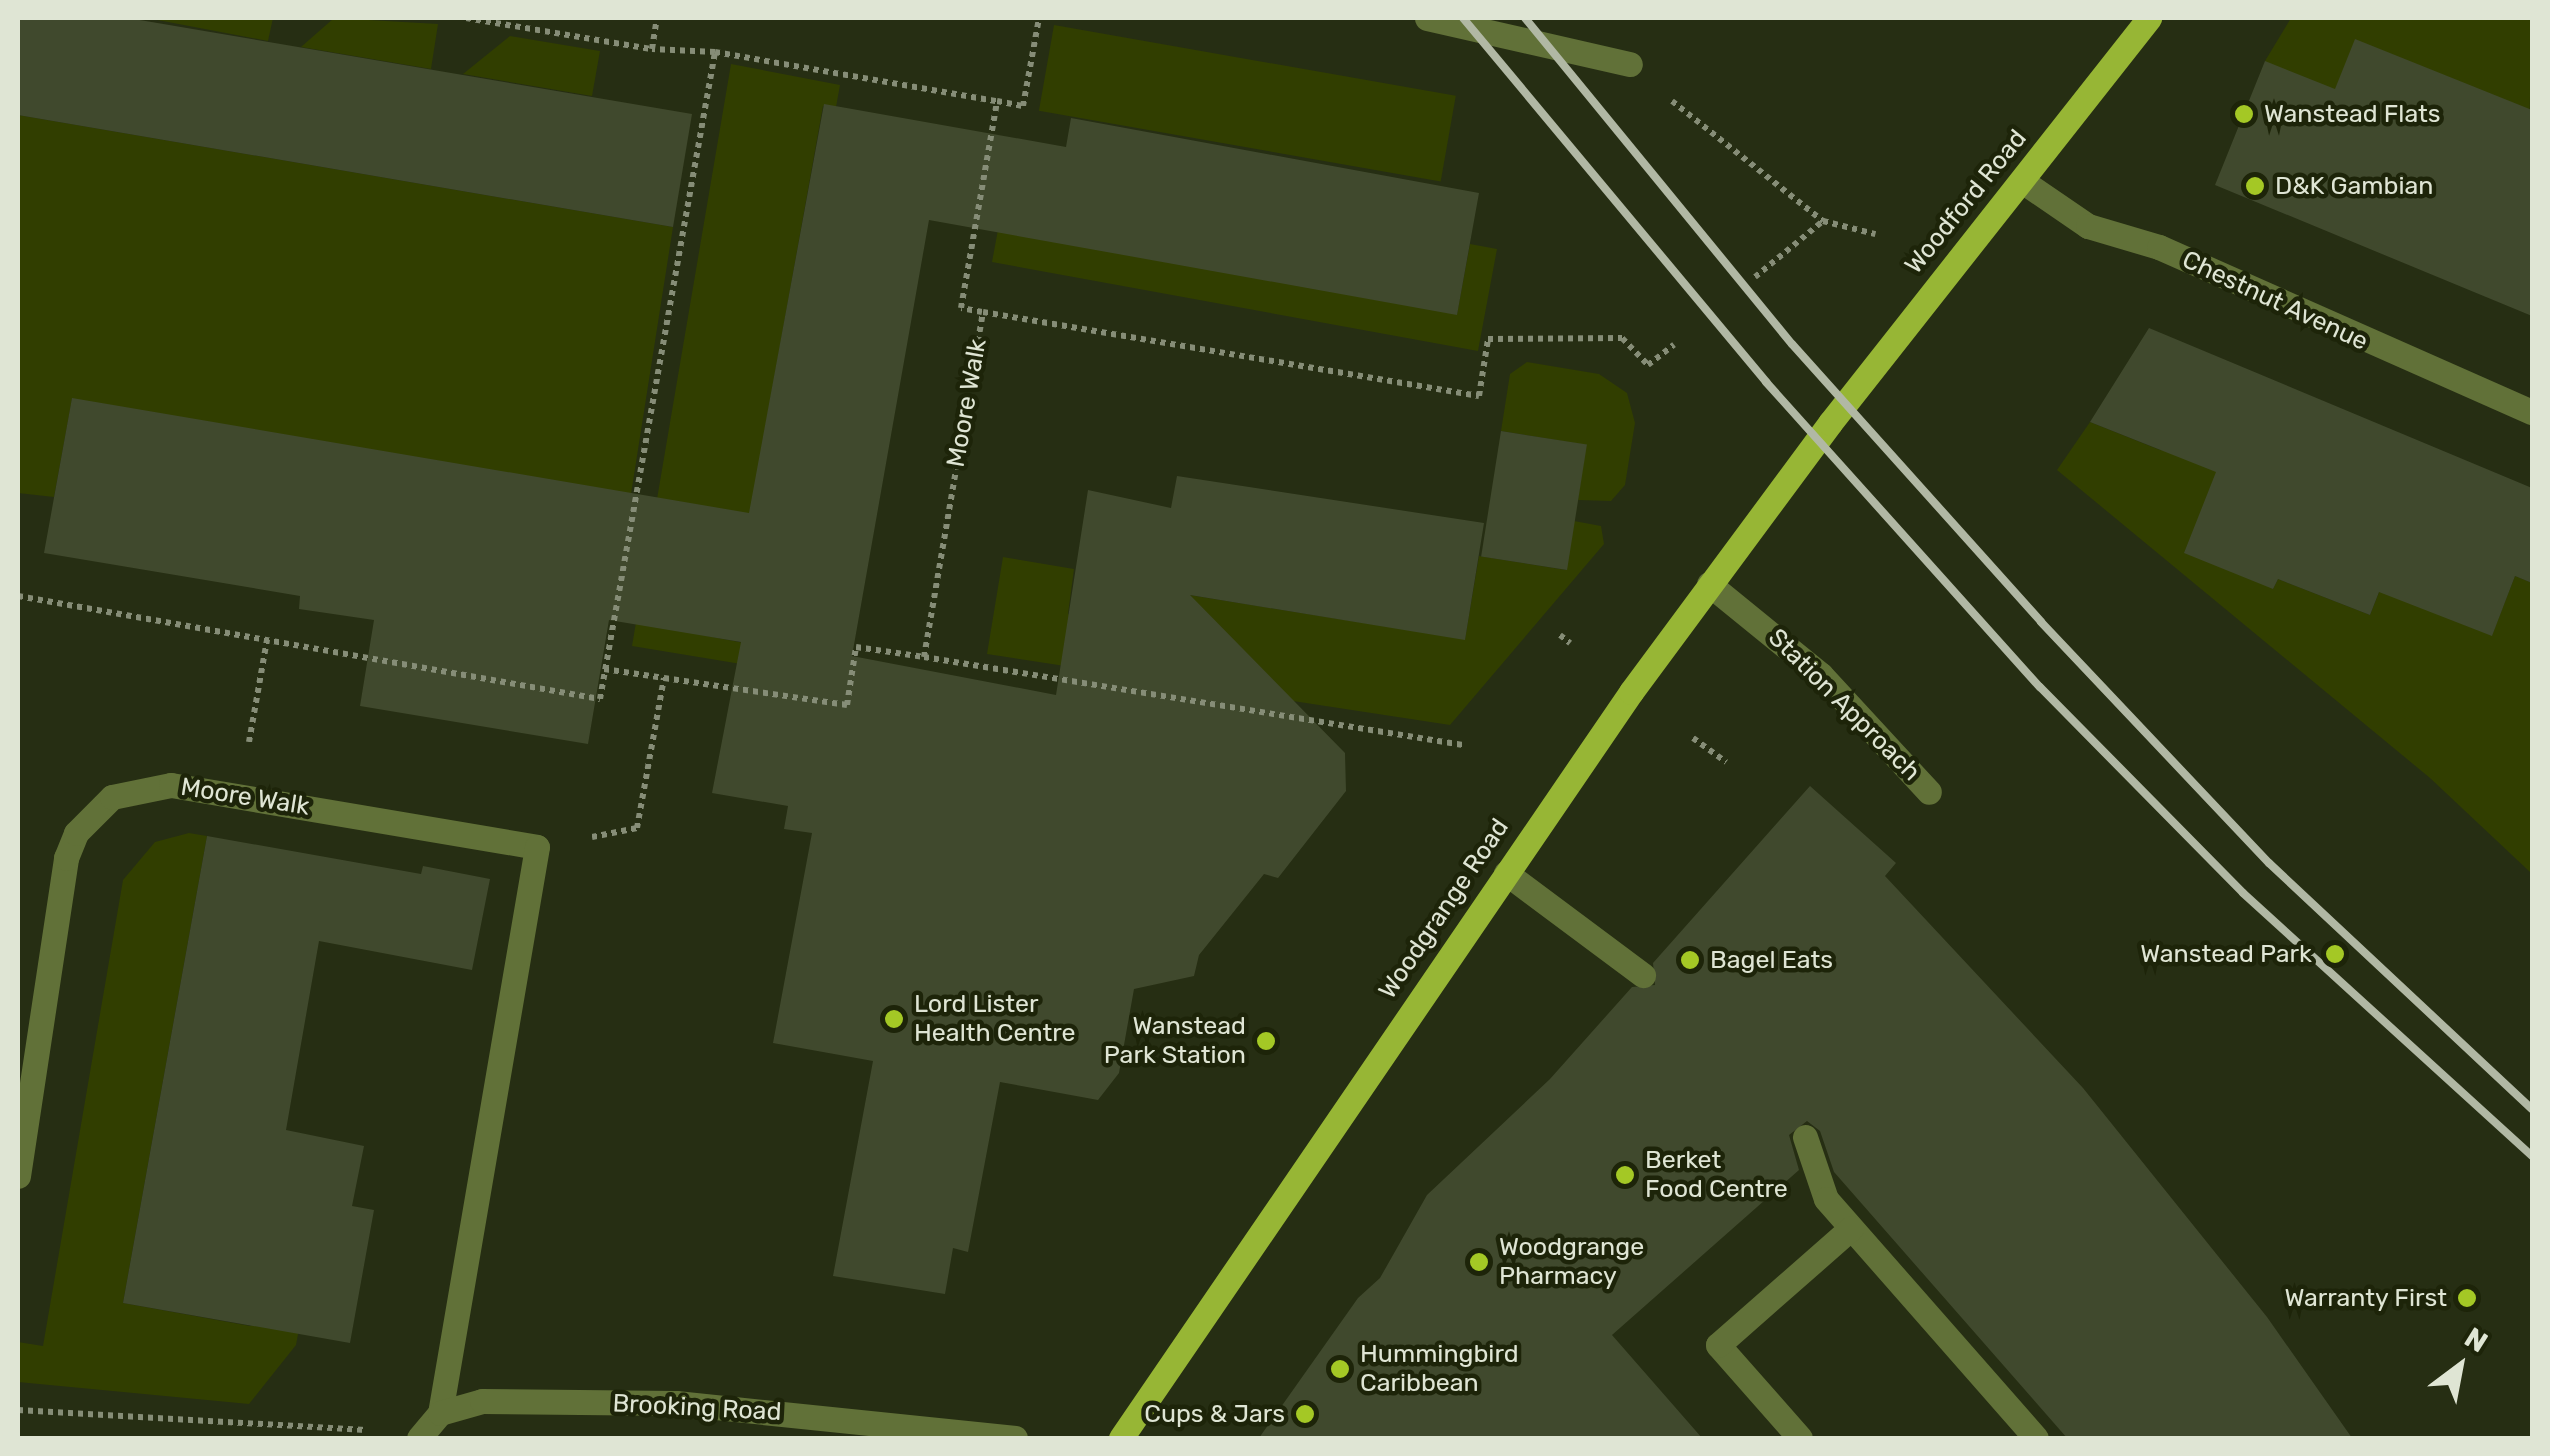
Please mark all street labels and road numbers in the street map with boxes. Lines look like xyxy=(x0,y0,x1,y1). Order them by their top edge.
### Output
street label: Woodford Road xyxy=(1899,124,2033,280)
street label: Chestnut Avenue xyxy=(2177,245,2373,357)
street label: Moore Walk xyxy=(941,336,993,470)
street label: Station Approach xyxy=(1761,622,1927,788)
street label: Moore Walk xyxy=(178,772,312,822)
street label: Woodgrange Road xyxy=(1373,813,1515,1005)
street label: Brooking Road xyxy=(612,1389,782,1427)

